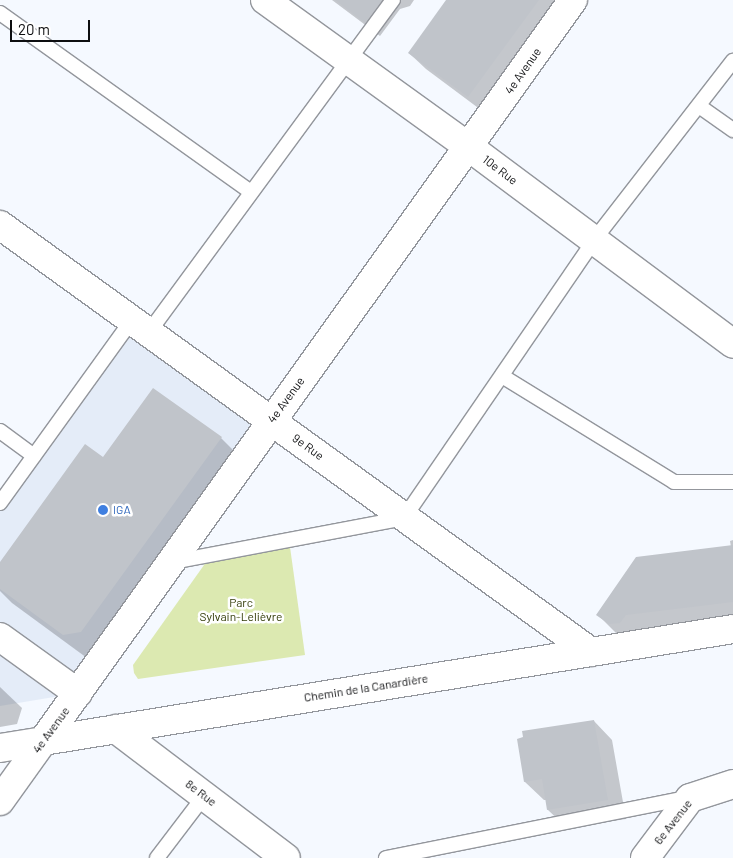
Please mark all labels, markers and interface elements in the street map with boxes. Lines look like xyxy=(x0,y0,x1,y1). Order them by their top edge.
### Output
scale bar xyxy=(12,10,92,42)
text: 20 m xyxy=(18,20,50,38)
street label: 4e Avenue xyxy=(502,45,544,97)
street label: 10e Rue xyxy=(480,152,520,188)
street label: 4e Avenue xyxy=(264,374,308,426)
street label: 9e Rue xyxy=(290,431,326,463)
place label: IGA xyxy=(113,503,131,517)
marker: IGA xyxy=(97,504,109,516)
park label: Parc Sylvain-Lelièvre xyxy=(200,596,282,624)
street label: Chemin de la Canardière xyxy=(303,671,429,705)
street label: 4e Avenue xyxy=(29,704,73,756)
street label: 8e Rue xyxy=(183,777,219,809)
street label: 6e Avenue xyxy=(651,797,695,847)

